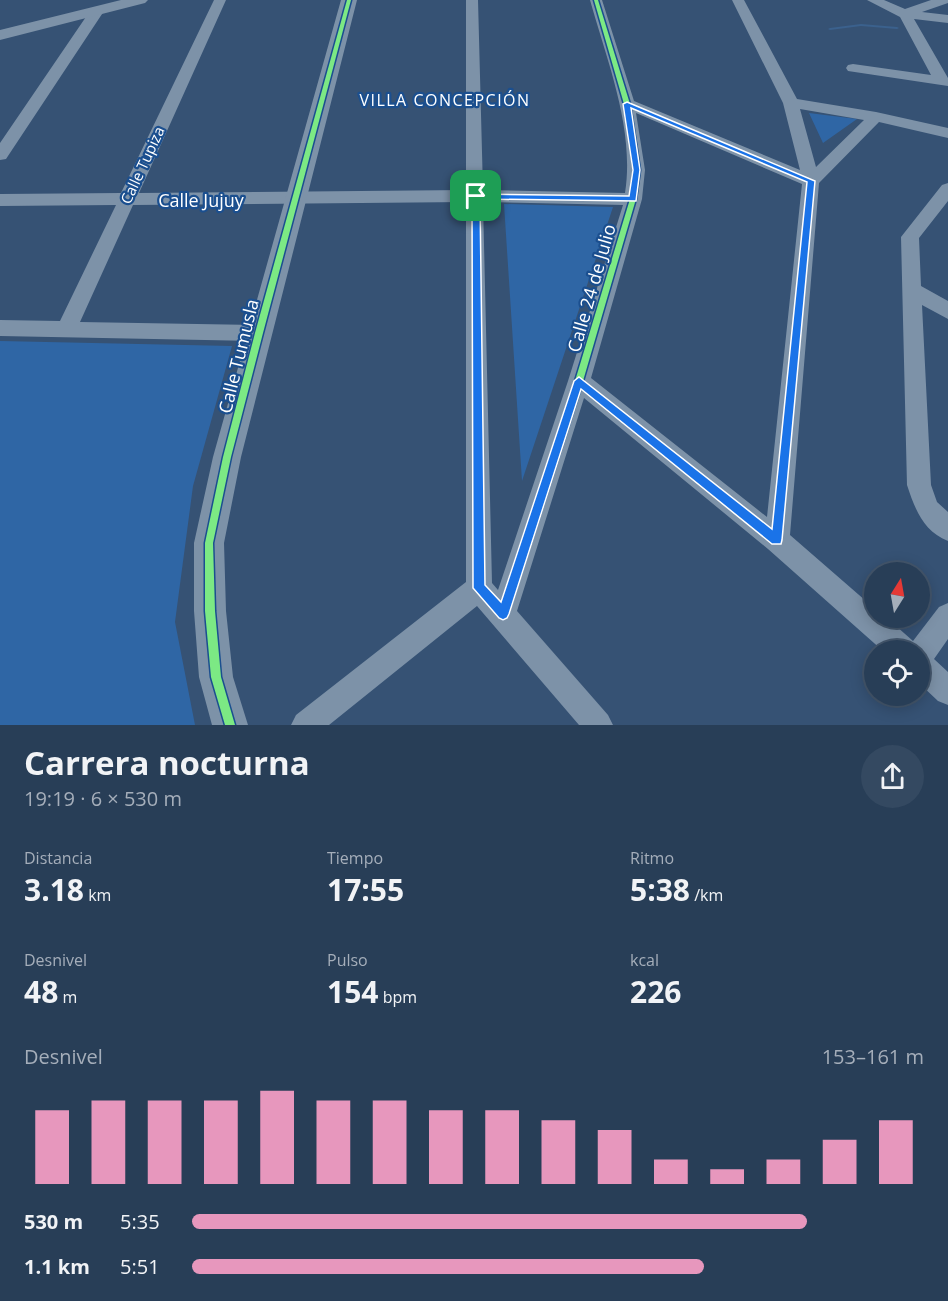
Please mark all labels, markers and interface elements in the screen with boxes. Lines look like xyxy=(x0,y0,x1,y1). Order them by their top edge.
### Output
district label: VILLA CONCEPCIÓN xyxy=(359,89,531,111)
street label: Calle Tupiza xyxy=(115,123,169,207)
pin xyxy=(450,170,501,221)
icon: arrive xyxy=(459,179,492,212)
street label: Calle Jujuy xyxy=(158,188,245,212)
street label: Calle 24 de Julio xyxy=(561,221,621,355)
street label: Calle Tumusla xyxy=(212,296,264,416)
north arrow xyxy=(864,562,930,628)
map controls xyxy=(864,562,930,706)
button: locate xyxy=(864,640,930,706)
text: Carrera nocturna xyxy=(24,740,310,785)
button: share xyxy=(861,745,924,808)
text: 19:19 · 6 × 530 m xyxy=(24,785,182,812)
text: Distancia xyxy=(24,847,92,869)
text: Tiempo xyxy=(327,847,383,869)
text: Ritmo xyxy=(630,847,674,869)
text: 3.18 xyxy=(24,869,84,910)
text: 17:55 xyxy=(327,869,404,910)
text: 5:38 xyxy=(630,869,690,910)
text: km xyxy=(84,884,111,906)
text: /km xyxy=(690,884,723,906)
text: Desnivel xyxy=(24,949,87,971)
text: Pulso xyxy=(327,949,368,971)
text: kcal xyxy=(630,949,659,971)
text: 48 xyxy=(24,971,58,1012)
text: 154 xyxy=(327,971,378,1012)
text: 226 xyxy=(630,971,681,1012)
text: m xyxy=(58,986,77,1008)
text: bpm xyxy=(378,986,417,1008)
text: Desnivel xyxy=(24,1043,103,1070)
text: 153–161 m xyxy=(822,1043,924,1070)
text: 530 m xyxy=(24,1208,83,1235)
text: 5:35 xyxy=(120,1208,160,1235)
text: 1.1 km xyxy=(24,1253,90,1280)
text: 5:51 xyxy=(120,1253,160,1280)

